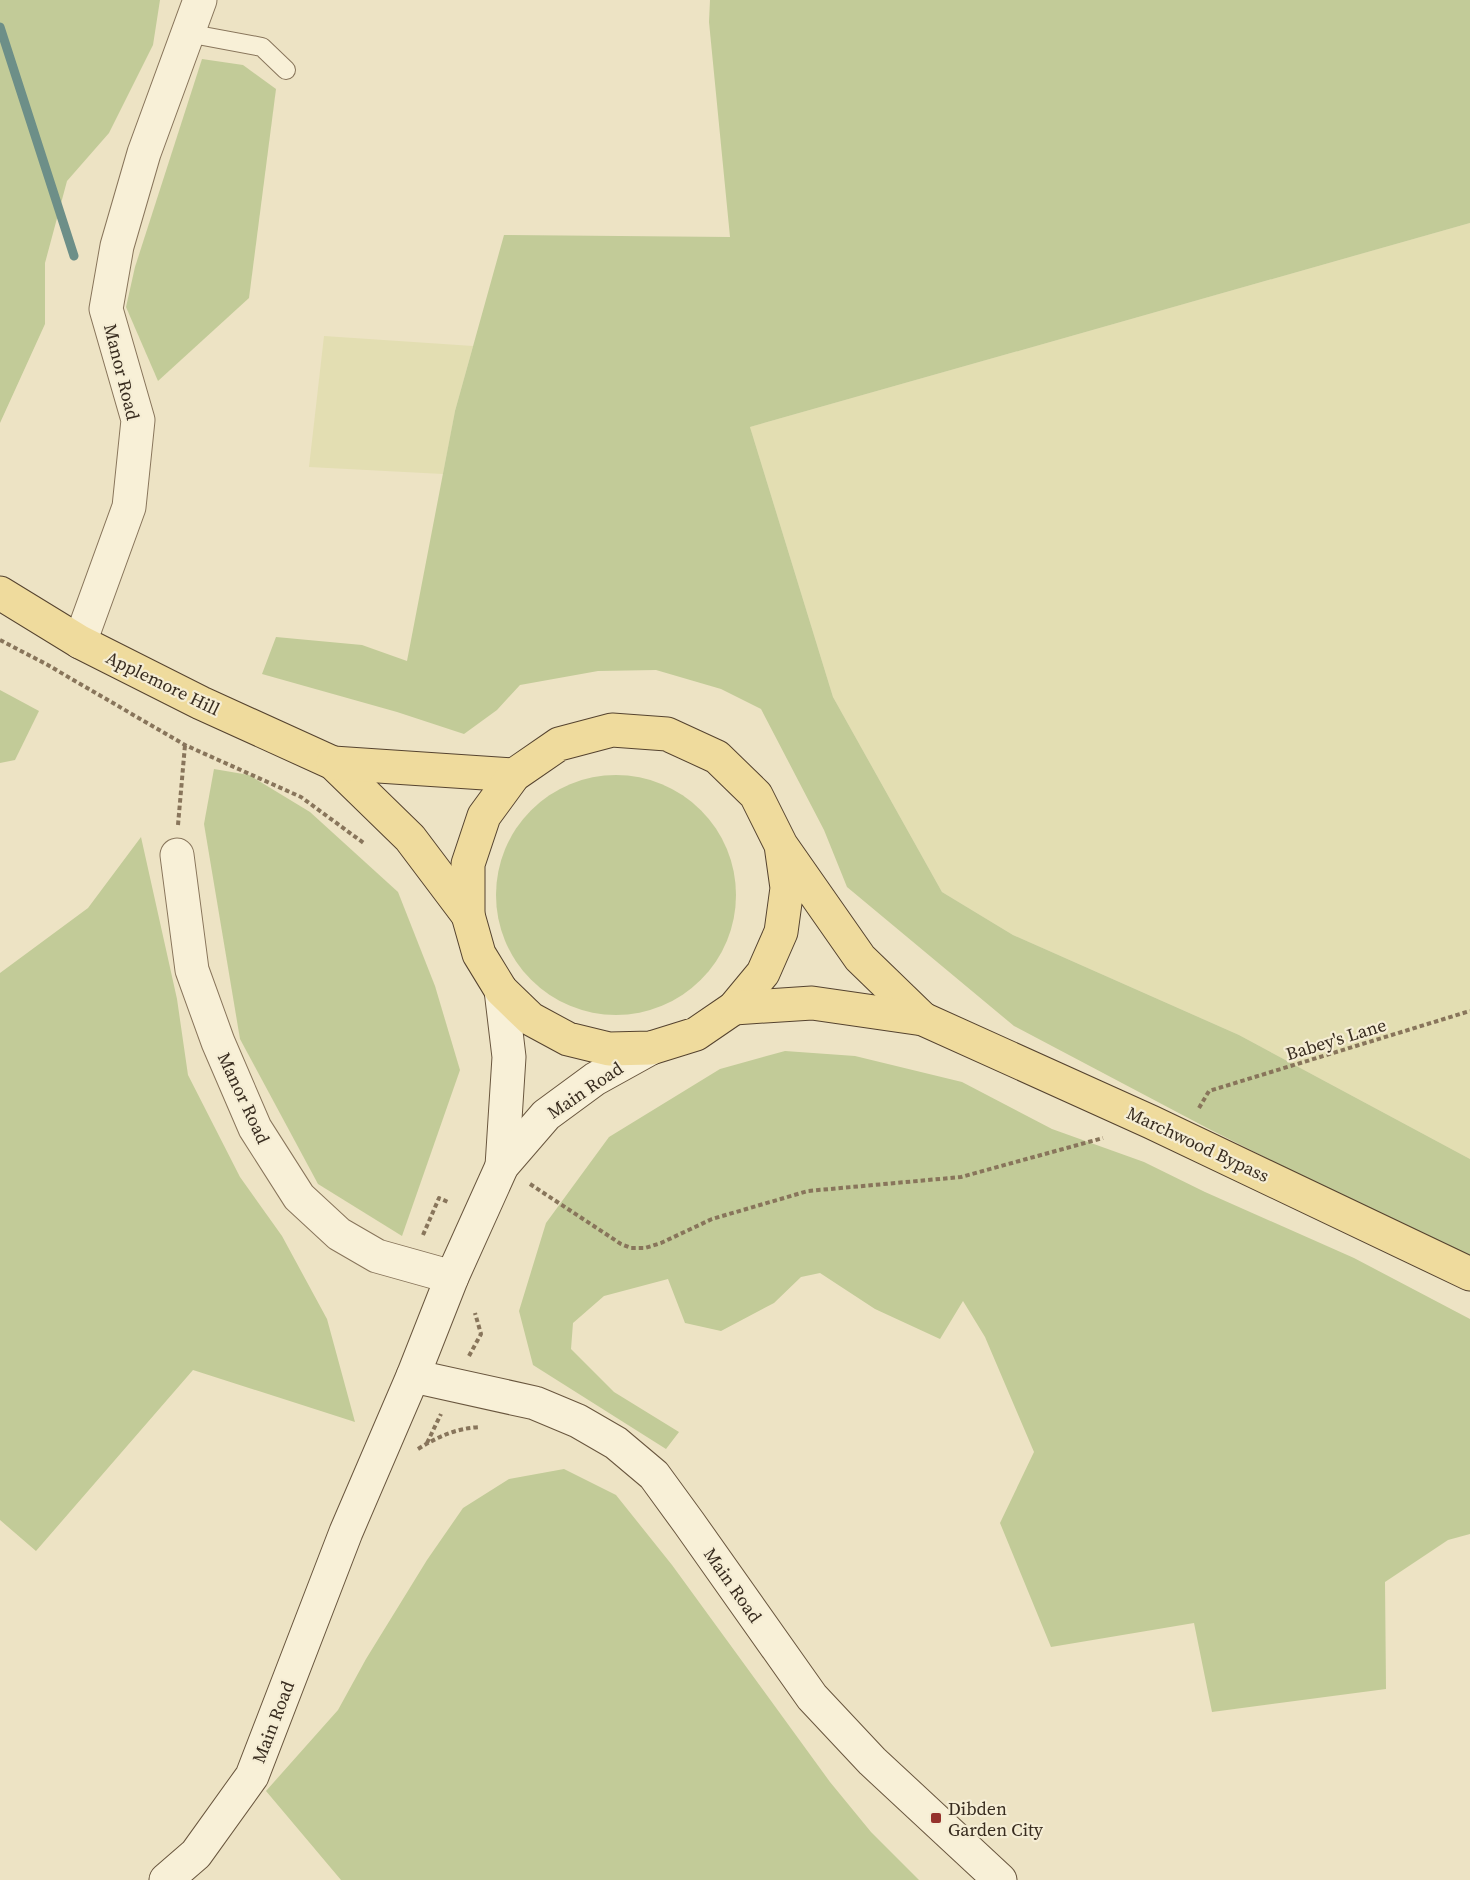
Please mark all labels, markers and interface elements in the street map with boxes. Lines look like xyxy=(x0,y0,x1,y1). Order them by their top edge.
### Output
street label: Manor Road xyxy=(98,321,146,423)
street label: Applemore Hill xyxy=(102,645,224,721)
street label: Babey's Lane xyxy=(1283,1012,1389,1066)
street label: Manor Road xyxy=(212,1048,276,1148)
street label: Main Road xyxy=(542,1056,628,1124)
street label: Marchwood Bypass xyxy=(1123,1100,1273,1188)
street label: Main Road xyxy=(698,1542,768,1628)
street label: Main Road xyxy=(246,1677,300,1767)
place label: Dibden Garden City xyxy=(948,1796,1044,1842)
marker: Dibden Garden City xyxy=(929,1811,943,1825)

